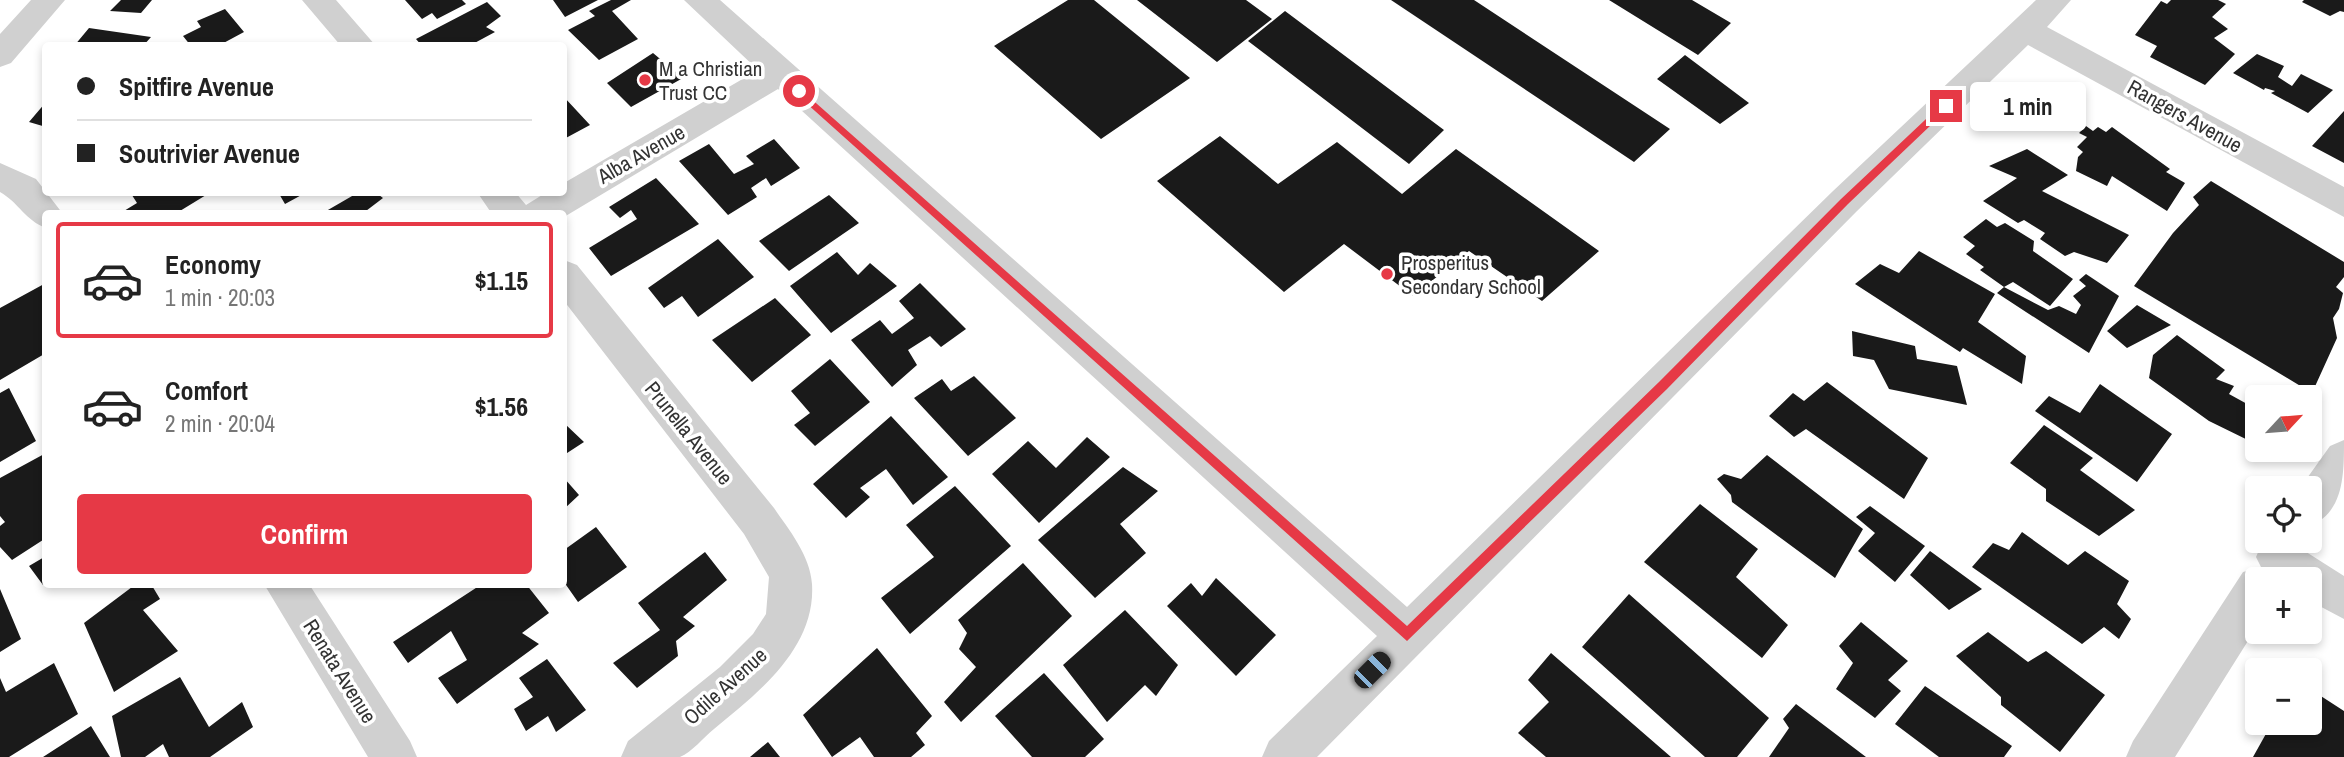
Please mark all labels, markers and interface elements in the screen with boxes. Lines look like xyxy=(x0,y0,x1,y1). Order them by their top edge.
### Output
place label: M a Christian Trust CC xyxy=(659,54,762,107)
text: Spitfire Avenue xyxy=(119,69,274,104)
marker: M a Christian Trust CC xyxy=(637,72,653,88)
street label: Rangers Avenue xyxy=(2122,73,2248,159)
route start xyxy=(783,75,815,107)
callout: 1 min xyxy=(1970,82,2086,130)
route end xyxy=(1930,90,1962,122)
text: 1 min xyxy=(2003,91,2053,122)
street label: Alba Avenue xyxy=(591,117,690,191)
text: Soutrivier Avenue xyxy=(119,136,300,171)
text: Economy xyxy=(165,247,261,282)
place label: Prosperitus Secondary School xyxy=(1401,248,1541,301)
icon: car xyxy=(81,249,144,312)
text: $1.15 xyxy=(475,263,528,298)
marker: Prosperitus Secondary School xyxy=(1379,266,1395,282)
text: 1 min · 20:03 xyxy=(165,282,275,313)
text: Comfort xyxy=(165,373,248,408)
icon: car xyxy=(81,375,144,438)
street label: Prunella Avenue xyxy=(638,375,740,491)
north arrow xyxy=(2245,385,2322,462)
map controls xyxy=(2245,385,2322,735)
text: $1.56 xyxy=(475,389,528,424)
text: 2 min · 20:04 xyxy=(165,408,275,439)
button: locate xyxy=(2245,476,2322,553)
button: Confirm xyxy=(77,494,532,574)
button: + xyxy=(2245,567,2322,644)
street label: Renata Avenue xyxy=(297,613,383,729)
street label: Odile Avenue xyxy=(677,641,773,731)
car xyxy=(1350,648,1395,692)
button: − xyxy=(2245,658,2322,735)

